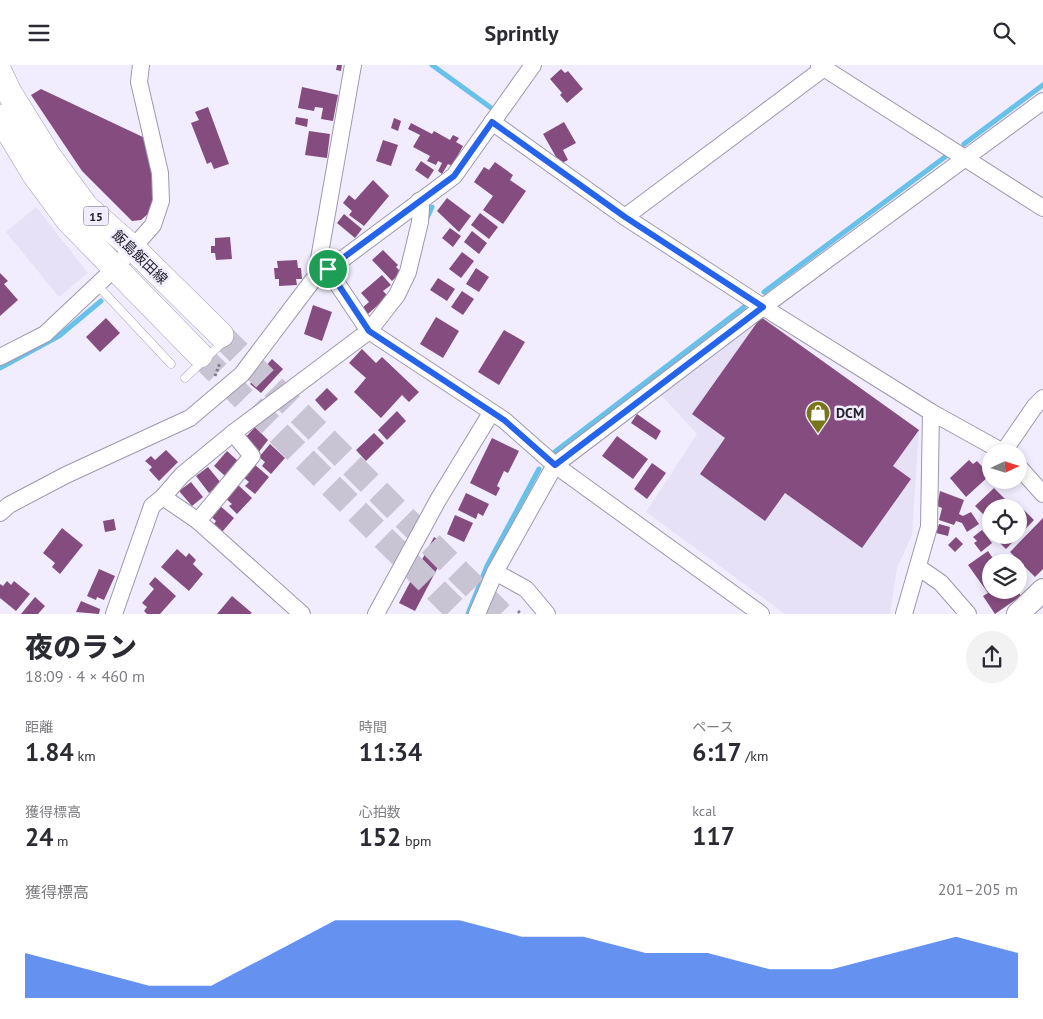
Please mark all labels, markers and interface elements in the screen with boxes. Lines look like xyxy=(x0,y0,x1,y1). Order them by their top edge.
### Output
icon: menu xyxy=(25,19,53,47)
text: Sprintly xyxy=(485,19,558,47)
icon: search xyxy=(990,19,1018,47)
road number: 15 xyxy=(84,207,108,225)
street label: 飯島飯田線 xyxy=(109,226,171,288)
pin xyxy=(307,248,349,290)
icon: arrive xyxy=(314,255,342,283)
shop icon: DCM xyxy=(805,400,831,434)
place label: DCM xyxy=(836,404,864,422)
north arrow xyxy=(982,444,1028,489)
map controls xyxy=(982,444,1027,599)
button: locate xyxy=(982,499,1027,544)
button: layers xyxy=(982,554,1027,599)
text: 夜のラン xyxy=(25,628,137,665)
button: share xyxy=(966,631,1018,683)
text: 18:09 · 4 × 460 m xyxy=(25,666,145,686)
text: 距離 xyxy=(25,718,53,736)
text: 時間 xyxy=(359,718,387,736)
text: ペース xyxy=(692,718,734,736)
text: 1.84 xyxy=(25,736,74,768)
text: 11:34 xyxy=(359,736,422,768)
text: 6:17 xyxy=(692,736,742,768)
text: km xyxy=(74,747,96,765)
text: /km xyxy=(742,747,768,765)
text: kcal xyxy=(692,802,716,820)
text: 獲得標高 xyxy=(25,803,81,821)
text: 心拍数 xyxy=(359,803,401,821)
text: 117 xyxy=(692,820,735,852)
text: 24 xyxy=(25,821,53,853)
text: 152 xyxy=(359,821,401,853)
text: m xyxy=(53,832,68,850)
text: bpm xyxy=(401,832,431,850)
text: 201–205 m xyxy=(938,879,1018,899)
text: 獲得標高 xyxy=(25,882,89,902)

